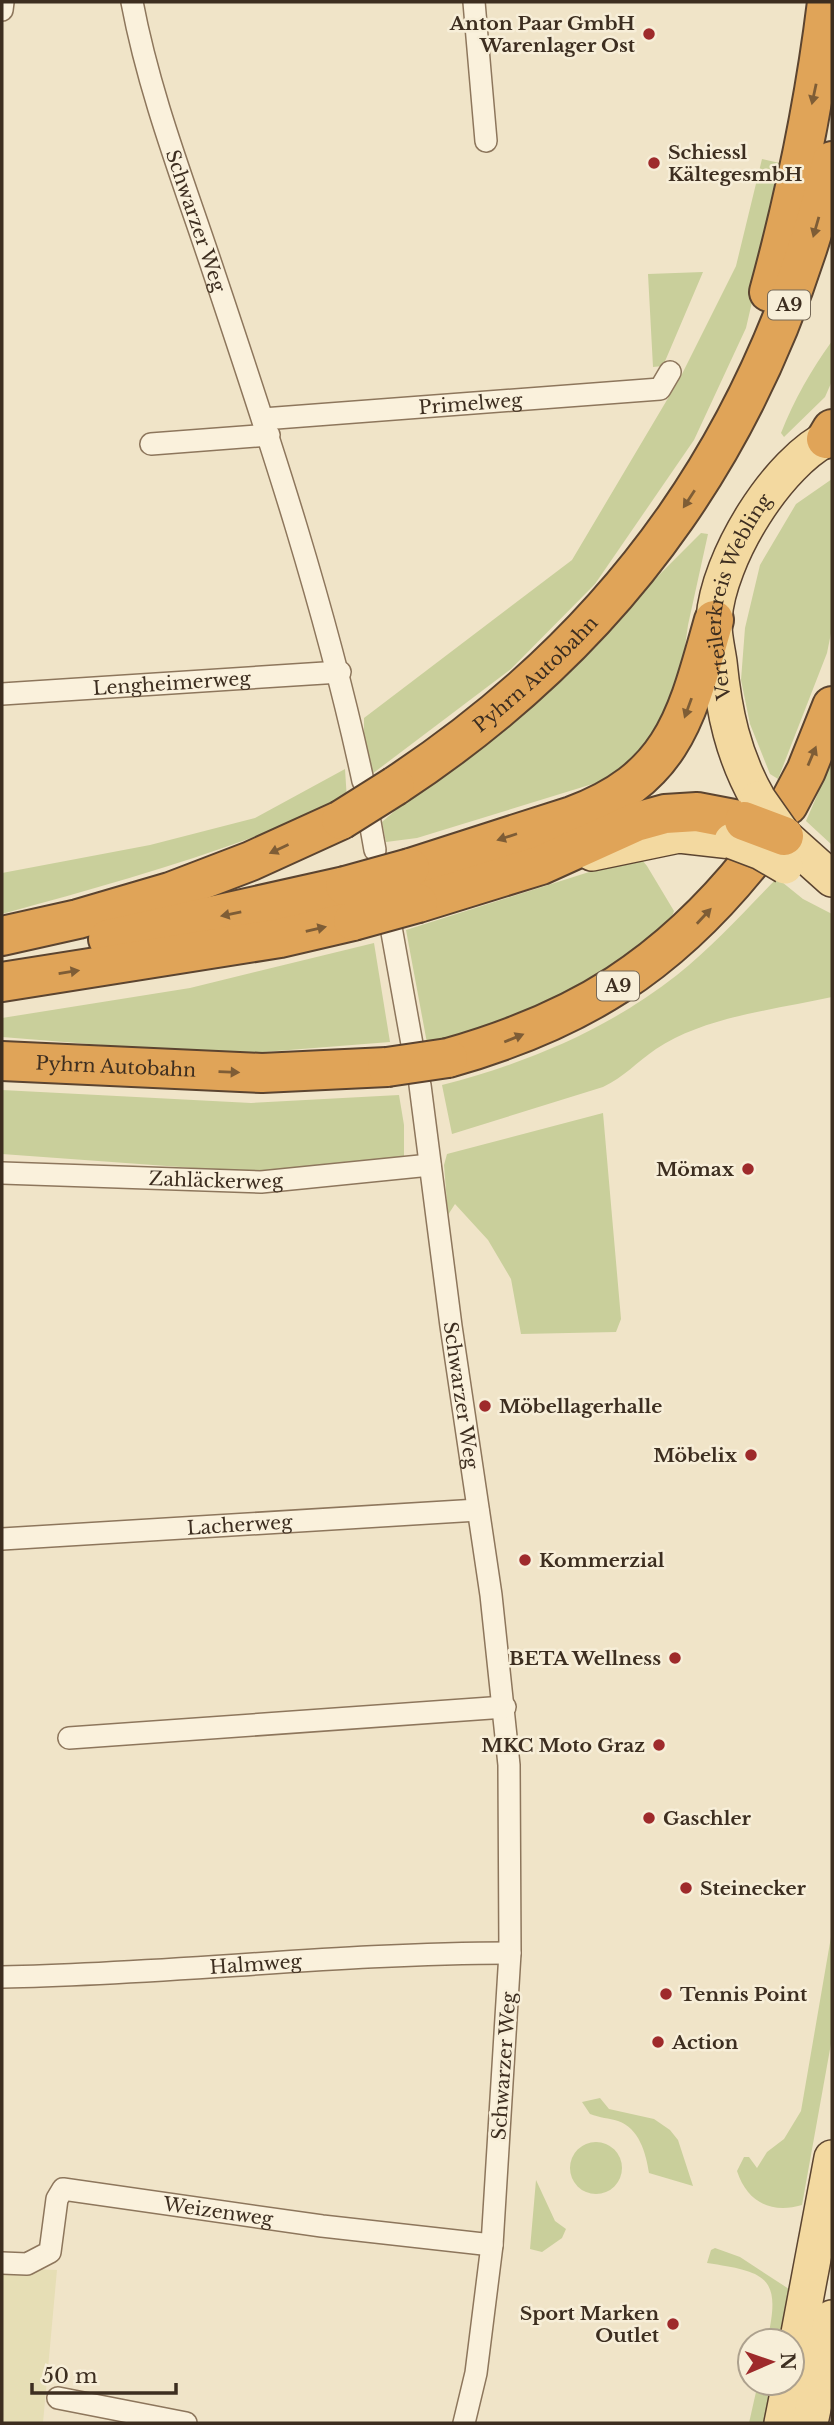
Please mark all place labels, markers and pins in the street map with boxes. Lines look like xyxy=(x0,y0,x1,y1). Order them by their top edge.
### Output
place label: Anton Paar GmbH Warenlager Ost xyxy=(449,12,636,57)
marker: Anton Paar GmbH Warenlager Ost xyxy=(641,26,657,42)
place label: Schiessl KältegesmbH xyxy=(668,141,803,186)
marker: Schiessl KältegesmbH xyxy=(646,155,662,171)
place label: Mömax xyxy=(656,1158,735,1181)
marker: Mömax xyxy=(740,1161,756,1177)
place label: Möbellagerhalle xyxy=(499,1395,662,1418)
marker: Möbellagerhalle xyxy=(477,1398,493,1414)
place label: Möbelix xyxy=(653,1444,738,1467)
marker: Möbelix xyxy=(743,1447,759,1463)
place label: Kommerzial xyxy=(539,1549,665,1572)
marker: Kommerzial xyxy=(517,1552,533,1568)
place label: BETA Wellness xyxy=(509,1647,661,1670)
marker: BETA Wellness xyxy=(667,1650,683,1666)
place label: MKC Moto Graz xyxy=(481,1734,645,1757)
marker: MKC Moto Graz xyxy=(651,1737,667,1753)
place label: Gaschler xyxy=(663,1807,752,1830)
marker: Gaschler xyxy=(641,1810,657,1826)
place label: Steinecker xyxy=(700,1877,807,1900)
marker: Steinecker xyxy=(678,1880,694,1896)
place label: Tennis Point xyxy=(680,1983,808,2006)
marker: Tennis Point xyxy=(658,1986,674,2002)
place label: Action xyxy=(671,2031,738,2054)
marker: Action xyxy=(650,2034,666,2050)
place label: Sport Marken Outlet xyxy=(520,2302,660,2347)
marker: Sport Marken Outlet xyxy=(665,2316,681,2332)

